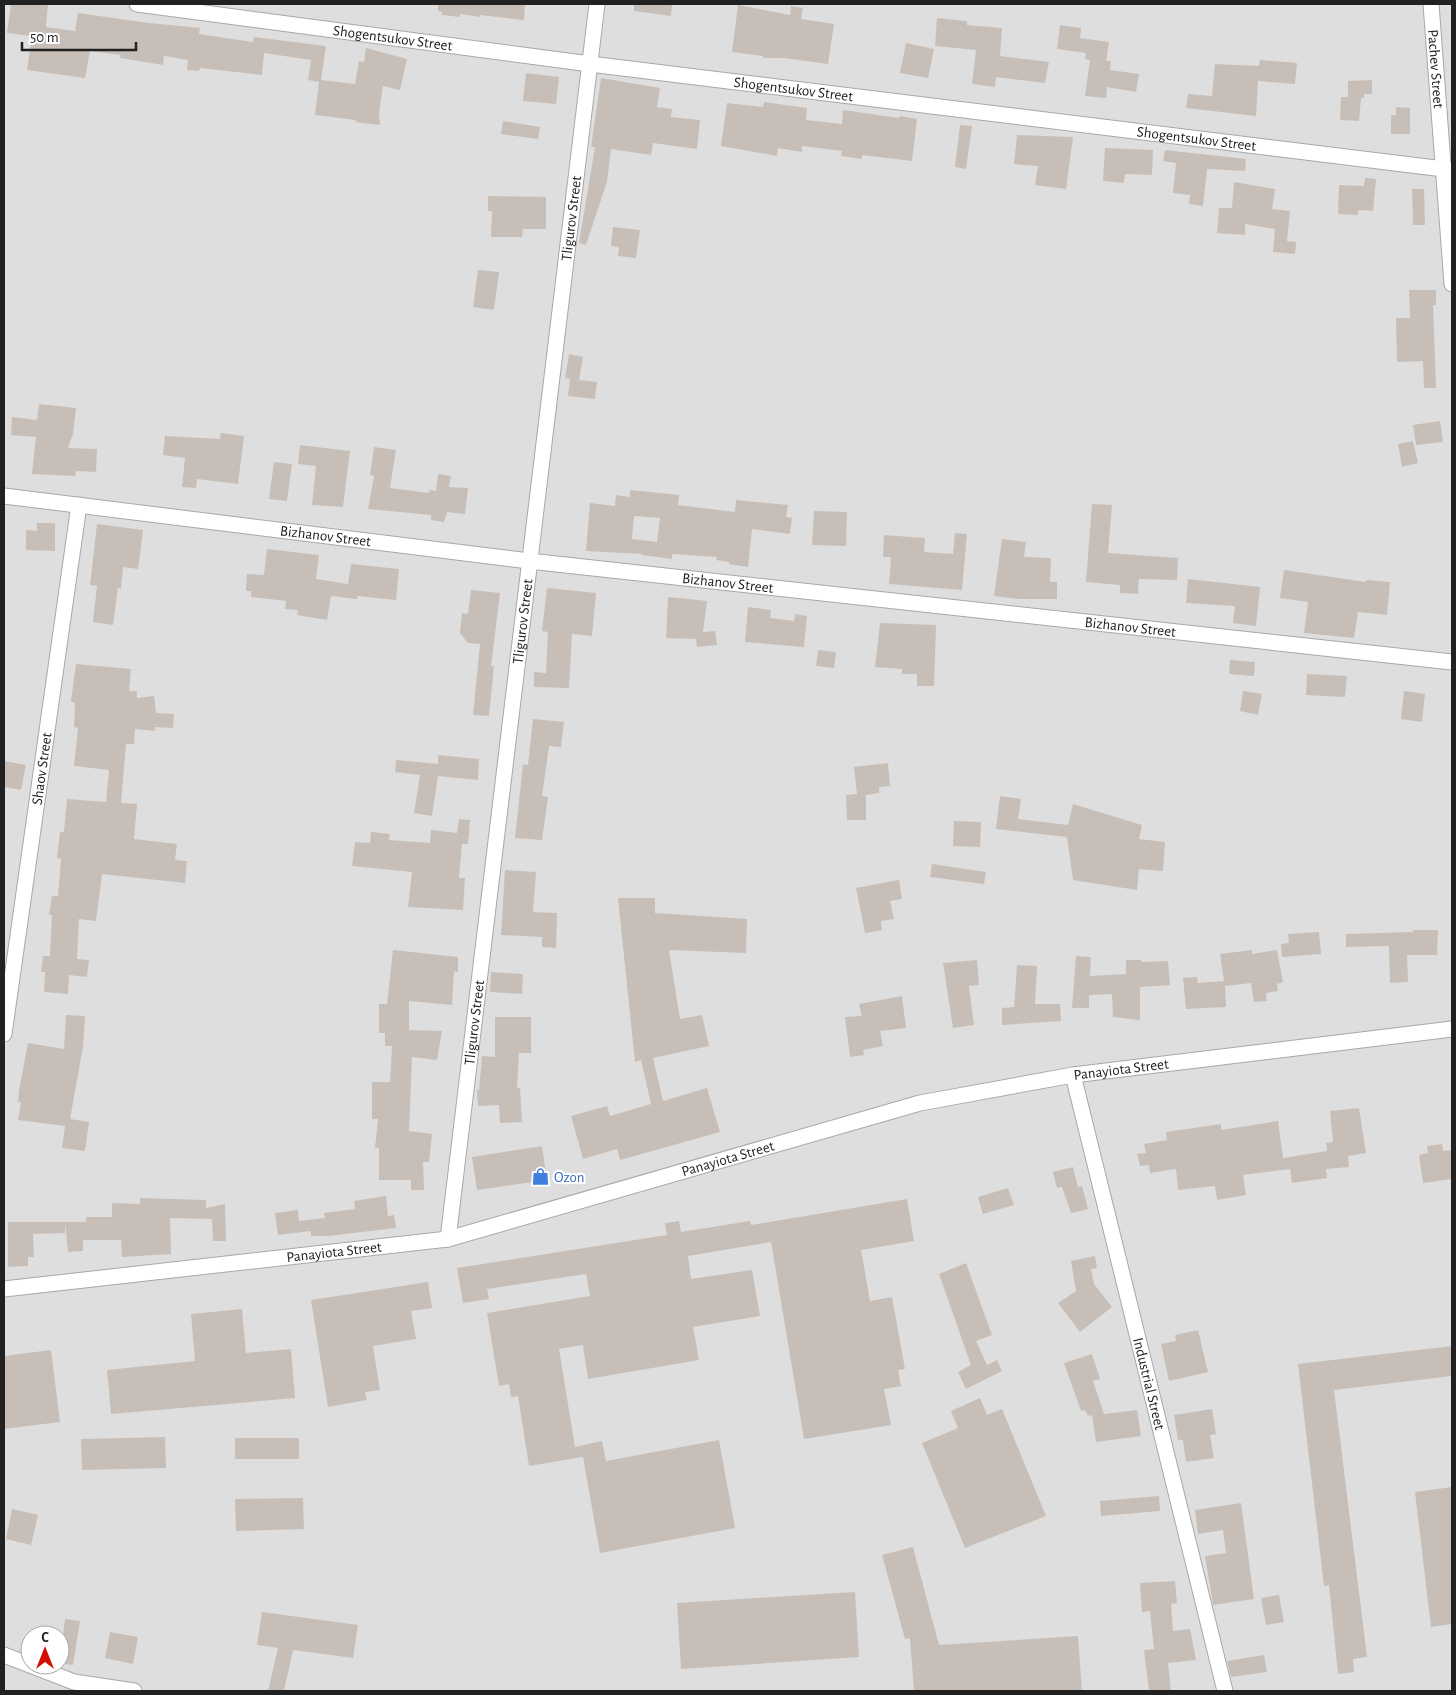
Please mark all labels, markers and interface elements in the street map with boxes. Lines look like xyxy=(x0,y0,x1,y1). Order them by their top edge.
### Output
scale bar xyxy=(22,20,136,52)
street label: Shogentsukov Street xyxy=(332,23,453,53)
street label: Pachev Street xyxy=(1425,29,1446,109)
text: 50 m xyxy=(30,30,59,45)
street label: Shogentsukov Street xyxy=(733,74,854,104)
street label: Shogentsukov Street xyxy=(1136,124,1257,153)
street label: Tligurov Street xyxy=(559,175,584,262)
street label: Bizhanov Street xyxy=(279,523,372,549)
street label: Bizhanov Street xyxy=(681,570,774,595)
street label: Tligurov Street xyxy=(510,578,535,665)
street label: Bizhanov Street xyxy=(1084,614,1177,639)
street label: Shaov Street xyxy=(29,731,54,806)
street label: Tligurov Street xyxy=(462,979,487,1066)
street label: Panayiota Street xyxy=(1073,1056,1170,1082)
street label: Panayiota Street xyxy=(680,1138,776,1179)
shop icon: Ozon xyxy=(530,1167,550,1187)
place label: Ozon xyxy=(554,1170,584,1185)
street label: Panayiota Street xyxy=(286,1239,383,1265)
street label: Industrial Street xyxy=(1131,1336,1168,1432)
north arrow xyxy=(20,1625,70,1675)
text: С xyxy=(41,1631,49,1645)

